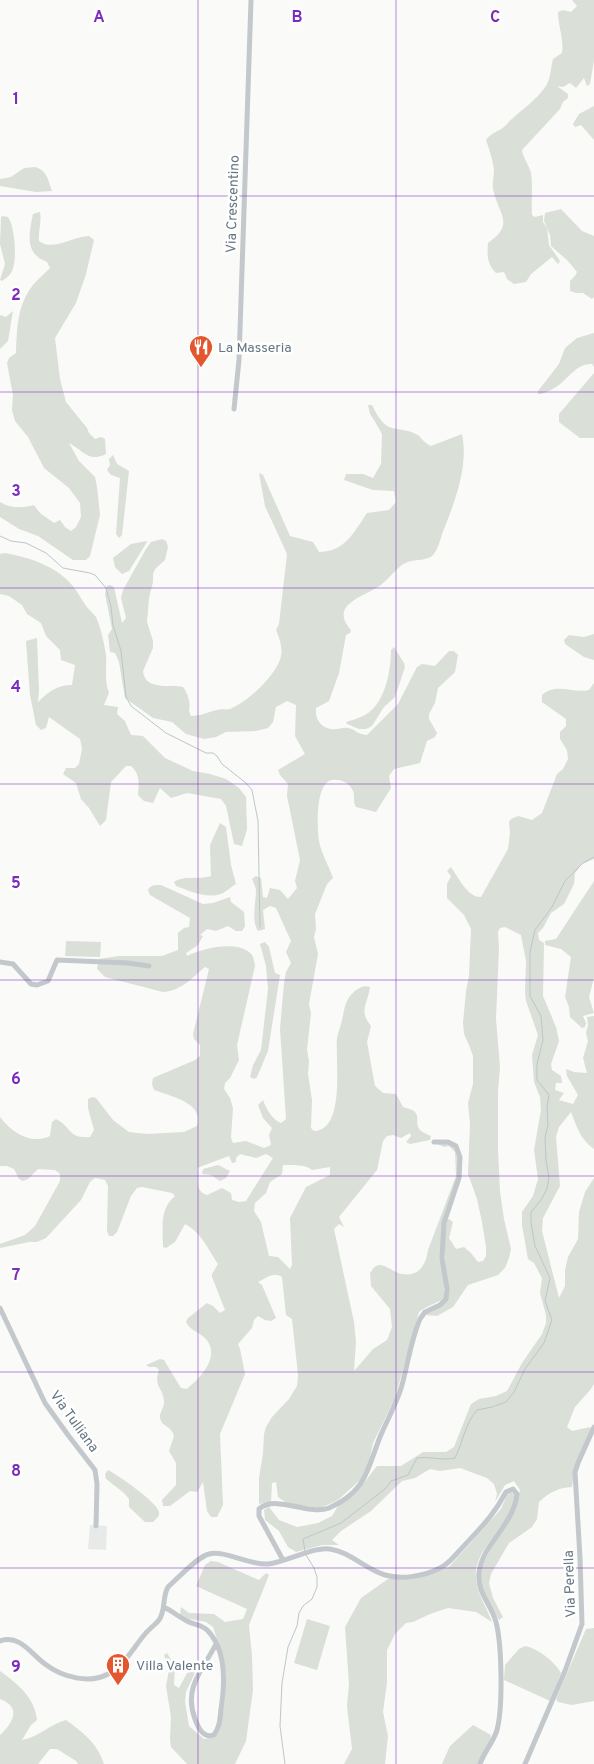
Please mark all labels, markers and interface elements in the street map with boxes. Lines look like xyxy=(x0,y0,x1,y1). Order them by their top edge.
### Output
text: A xyxy=(93,8,105,28)
text: B xyxy=(291,8,303,28)
text: C xyxy=(490,8,500,28)
text: 1 xyxy=(13,90,19,110)
street label: Via Crescentino xyxy=(223,154,244,253)
text: 2 xyxy=(11,286,21,306)
restaurant icon: La Masseria xyxy=(188,334,214,368)
place label: La Masseria xyxy=(218,340,292,357)
text: 3 xyxy=(11,482,21,502)
text: 4 xyxy=(11,678,21,698)
text: 5 xyxy=(11,874,21,894)
text: 6 xyxy=(11,1070,21,1090)
text: 7 xyxy=(12,1266,20,1286)
street label: Via Tulliana xyxy=(46,1388,102,1456)
text: 8 xyxy=(11,1462,21,1482)
street label: Via Perella xyxy=(561,1550,580,1618)
building icon: Villa Valente xyxy=(105,1652,131,1686)
text: 9 xyxy=(11,1658,21,1678)
place label: Villa Valente xyxy=(136,1658,213,1675)

